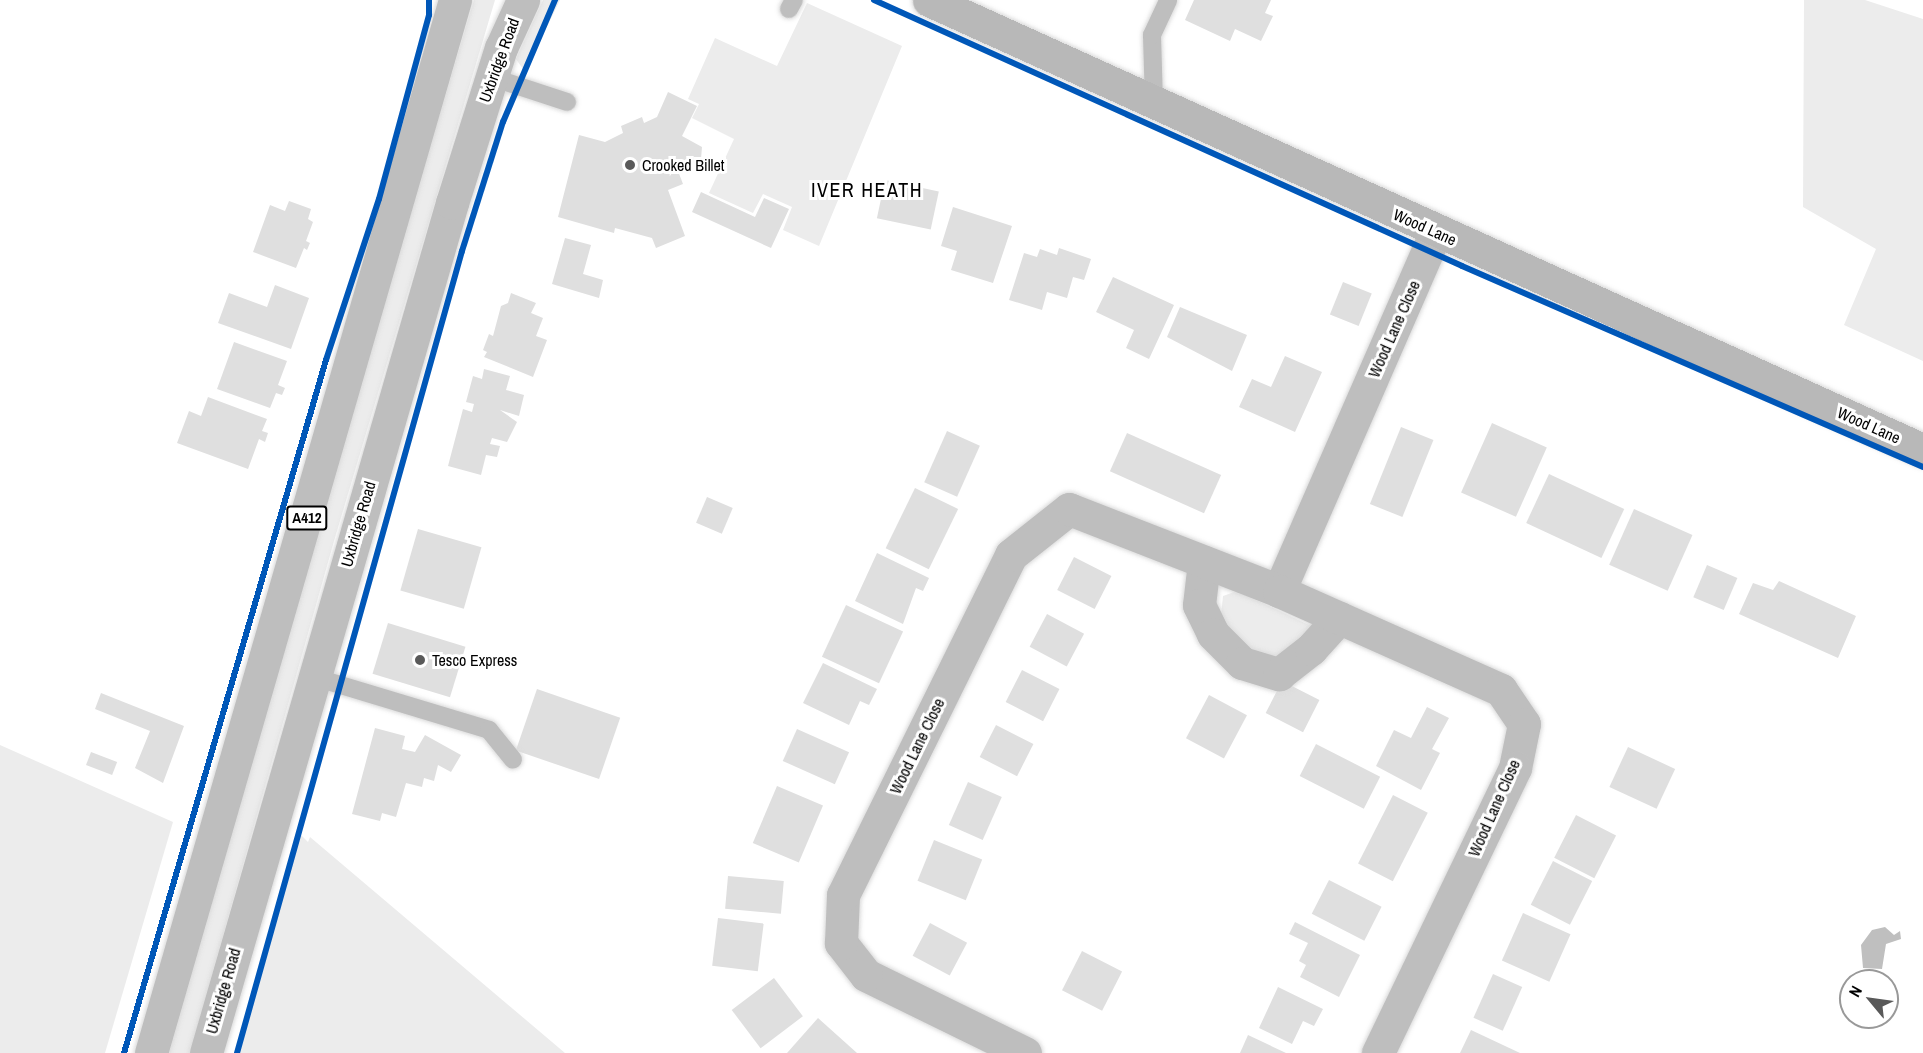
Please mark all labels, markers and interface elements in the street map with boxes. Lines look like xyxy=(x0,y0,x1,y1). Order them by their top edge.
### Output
street label: Uxbridge Road xyxy=(475,15,523,105)
place label: Crooked Billet xyxy=(642,155,724,175)
marker: Crooked Billet xyxy=(623,158,637,172)
district label: IVER HEATH xyxy=(811,177,923,201)
street label: Wood Lane xyxy=(1391,205,1459,249)
street label: Wood Lane Close xyxy=(1364,278,1424,380)
street label: Wood Lane xyxy=(1835,403,1903,447)
street label: Uxbridge Road xyxy=(337,479,379,569)
road number: A412 xyxy=(286,506,328,530)
place label: Tesco Express xyxy=(432,650,517,670)
marker: Tesco Express xyxy=(413,653,427,667)
street label: Wood Lane Close xyxy=(886,695,948,797)
street label: Wood Lane Close xyxy=(1464,757,1524,859)
street label: Uxbridge Road xyxy=(202,946,244,1036)
north arrow xyxy=(1839,969,1899,1029)
text: N xyxy=(1843,982,1867,1001)

